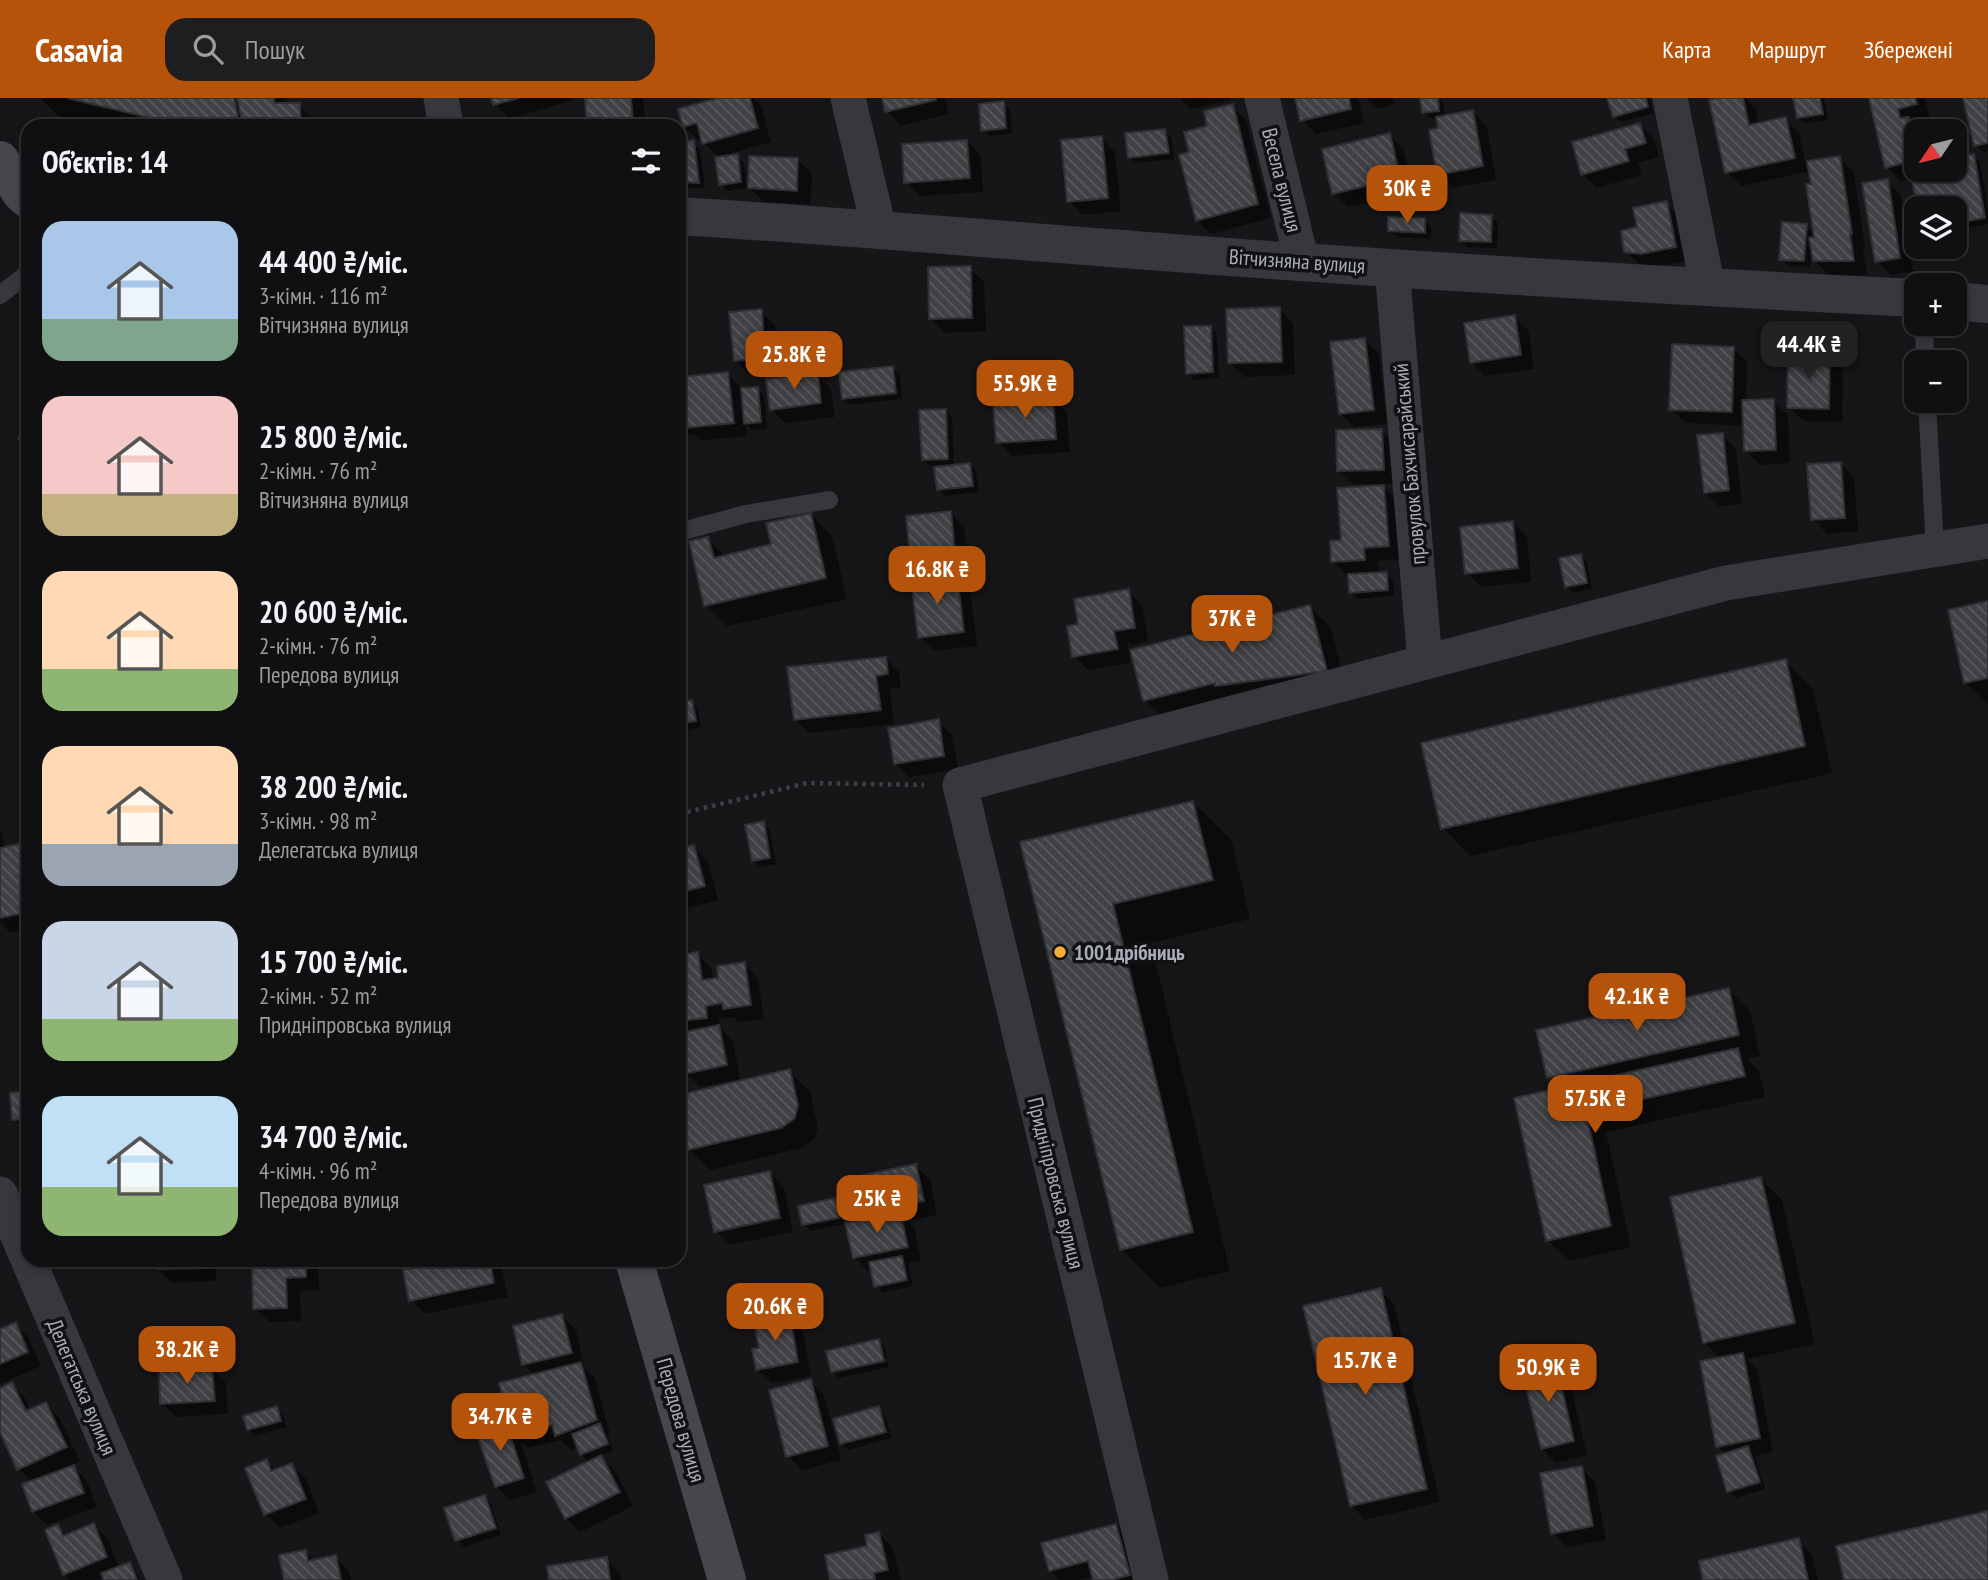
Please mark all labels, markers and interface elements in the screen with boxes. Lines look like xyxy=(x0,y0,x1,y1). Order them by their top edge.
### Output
search box xyxy=(165,18,655,81)
text: Casavia xyxy=(35,28,123,71)
icon: search xyxy=(189,30,227,68)
text: Пошук xyxy=(245,33,305,66)
text: Карта xyxy=(1662,34,1711,65)
text: Маршрут xyxy=(1749,34,1826,65)
text: Збережені xyxy=(1864,34,1953,65)
north arrow xyxy=(1904,119,1967,182)
map controls xyxy=(1904,119,1967,413)
street label: Весела вулиця xyxy=(1256,125,1308,235)
text: Об’єктів: 14 xyxy=(42,142,168,181)
icon: filters xyxy=(627,142,665,180)
pin: 30K ₴ xyxy=(1358,166,1456,225)
text: 30K ₴ xyxy=(1382,173,1432,202)
button: layers xyxy=(1904,196,1967,259)
text: 44 400 ₴/міс. xyxy=(259,242,408,281)
street label: Вітчизняна вулиця xyxy=(1228,243,1366,279)
icon: home xyxy=(98,249,182,333)
button: + xyxy=(1904,273,1967,336)
text: 3-кімн. · 116 m² xyxy=(259,281,388,310)
text: Вітчизняна вулиця xyxy=(259,310,409,339)
pin: 44.4K ₴ xyxy=(1744,322,1874,381)
text: 44.4K ₴ xyxy=(1777,329,1841,358)
pin: 25.8K ₴ xyxy=(729,331,859,391)
text: 25.8K ₴ xyxy=(762,339,826,368)
button: − xyxy=(1904,350,1967,413)
pin: 55.9K ₴ xyxy=(960,360,1090,420)
street label: провулок Бахчисарайський xyxy=(1387,362,1431,566)
text: 55.9K ₴ xyxy=(993,368,1057,397)
text: 25 800 ₴/міс. xyxy=(259,417,408,456)
icon: home xyxy=(98,424,182,508)
text: 2-кімн. · 76 m² xyxy=(259,456,377,485)
text: Вітчизняна вулиця xyxy=(259,485,409,514)
pin: 16.8K ₴ xyxy=(872,546,1002,606)
text: 16.8K ₴ xyxy=(905,554,969,583)
text: 20 600 ₴/міс. xyxy=(259,592,408,631)
pin: 37K ₴ xyxy=(1183,596,1281,655)
icon: home xyxy=(98,599,182,683)
text: 37K ₴ xyxy=(1207,603,1257,632)
text: 2-кімн. · 76 m² xyxy=(259,631,377,660)
text: Передова вулиця xyxy=(259,660,399,689)
text: 38 200 ₴/міс. xyxy=(259,767,408,806)
icon: home xyxy=(98,774,182,858)
text: 3-кімн. · 98 m² xyxy=(259,806,377,835)
text: Делегатська вулиця xyxy=(259,835,418,864)
place label: 1001дрібниць xyxy=(1074,939,1185,966)
text: 15 700 ₴/міс. xyxy=(259,942,408,981)
marker: 1001дрібниць xyxy=(1052,944,1068,960)
icon: home xyxy=(98,949,182,1033)
pin: 42.1K ₴ xyxy=(1572,974,1702,1033)
text: 2-кімн. · 52 m² xyxy=(259,981,377,1010)
text: 42.1K ₴ xyxy=(1605,981,1669,1010)
text: Придніпровська вулиця xyxy=(259,1010,451,1039)
pin: 57.5K ₴ xyxy=(1530,1076,1660,1135)
text: 57.5K ₴ xyxy=(1564,1083,1626,1112)
street label: Придніпровська вулиця xyxy=(1022,1095,1090,1271)
text: 34 700 ₴/міс. xyxy=(259,1117,408,1156)
icon: home xyxy=(98,1124,182,1208)
text: 4-кімн. · 96 m² xyxy=(259,1156,377,1185)
pin: 25K ₴ xyxy=(828,1176,926,1235)
text: 25K ₴ xyxy=(852,1183,902,1212)
text: Передова вулиця xyxy=(259,1185,399,1214)
pin: 20.6K ₴ xyxy=(710,1284,840,1343)
text: 20.6K ₴ xyxy=(743,1291,807,1320)
street label: Делегатська вулиця xyxy=(41,1315,123,1459)
pin: 38.2K ₴ xyxy=(122,1326,252,1386)
text: 38.2K ₴ xyxy=(155,1334,219,1363)
pin: 15.7K ₴ xyxy=(1300,1338,1430,1397)
pin: 50.9K ₴ xyxy=(1483,1344,1613,1404)
text: 15.7K ₴ xyxy=(1333,1345,1397,1374)
text: 50.9K ₴ xyxy=(1516,1352,1580,1381)
street label: Передова вулиця xyxy=(650,1355,712,1485)
pin: 34.7K ₴ xyxy=(435,1394,565,1453)
text: 34.7K ₴ xyxy=(468,1401,532,1430)

